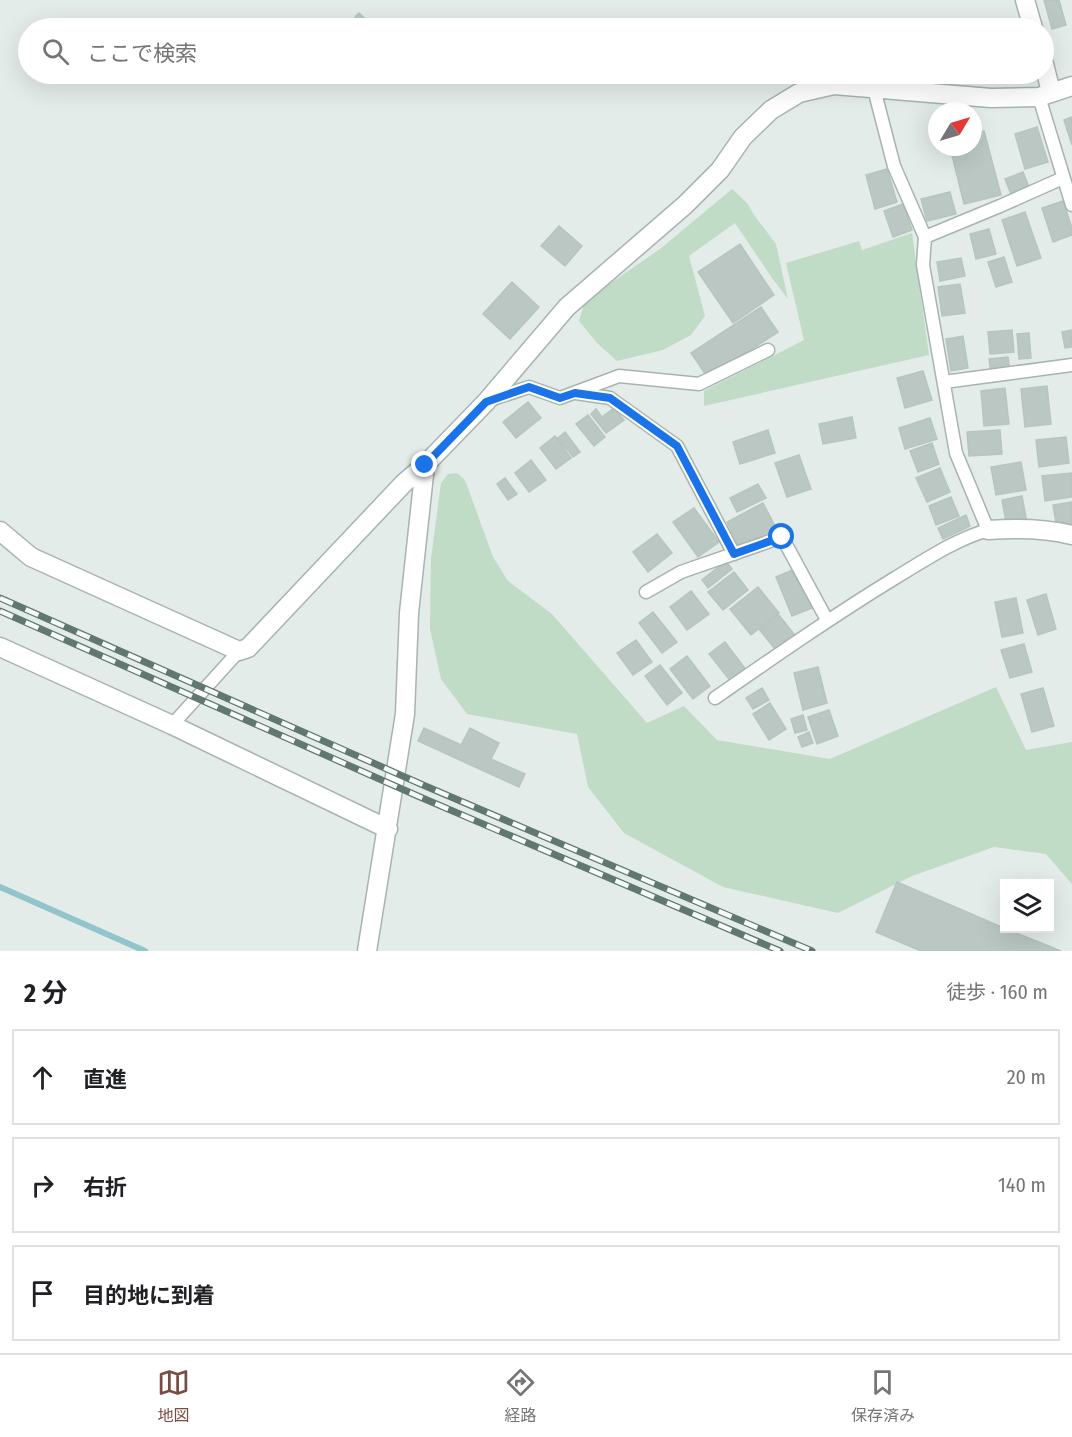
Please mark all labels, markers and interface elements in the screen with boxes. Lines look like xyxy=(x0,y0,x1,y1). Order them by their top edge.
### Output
search box xyxy=(18,18,1054,84)
icon: search xyxy=(39,35,72,68)
text: ここで検索 xyxy=(87,40,197,67)
north arrow xyxy=(928,102,982,156)
route end xyxy=(411,451,437,477)
route start xyxy=(768,523,794,549)
map controls xyxy=(1000,879,1054,933)
button: layers xyxy=(1000,879,1054,933)
text: 2 分 xyxy=(24,978,67,1009)
text: 徒歩 · 160 m xyxy=(946,980,1048,1004)
icon: ahead xyxy=(26,1061,59,1094)
text: 20 m xyxy=(1007,1065,1046,1089)
text: 直進 xyxy=(83,1066,127,1093)
icon: right xyxy=(26,1169,59,1202)
text: 140 m xyxy=(998,1173,1046,1197)
text: 右折 xyxy=(83,1174,127,1201)
icon: arrive xyxy=(26,1277,59,1310)
text: 目的地に到着 xyxy=(83,1282,215,1309)
tab: 地図 xyxy=(157,1366,190,1426)
tab: 経路 xyxy=(504,1366,537,1426)
tab: 保存済み xyxy=(851,1366,915,1426)

